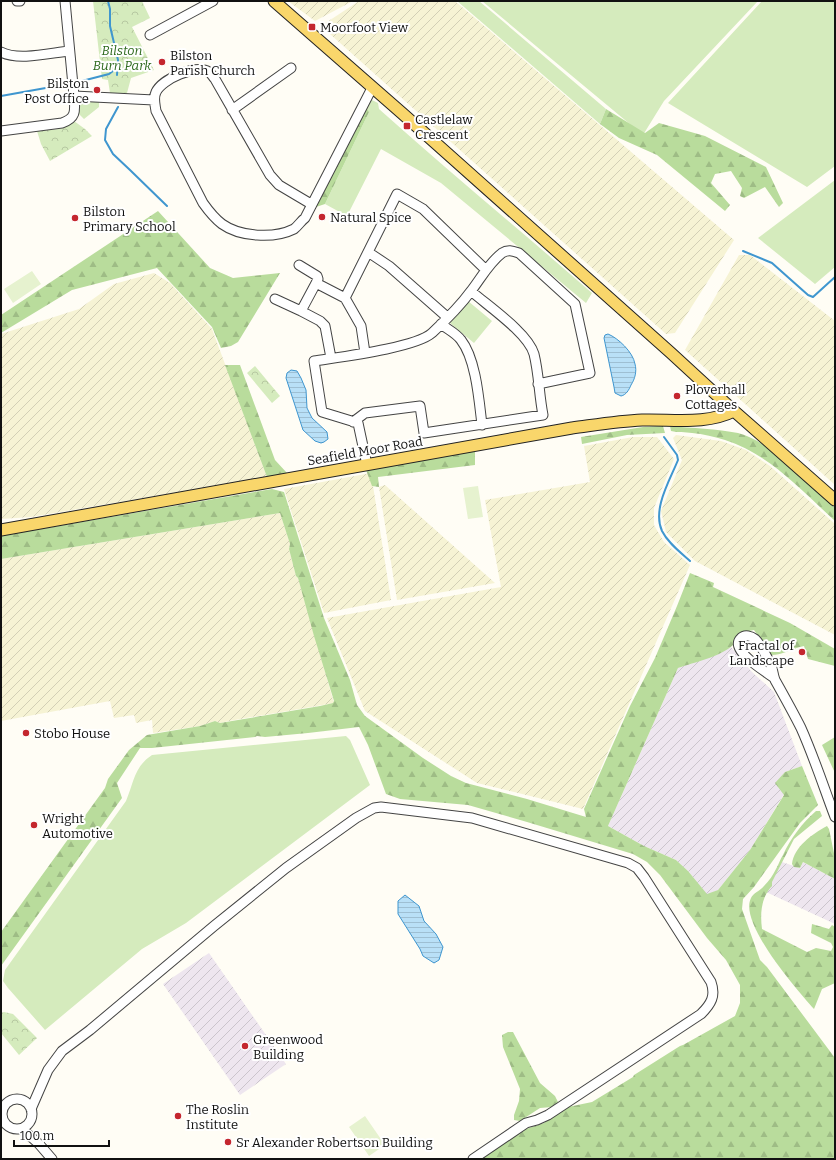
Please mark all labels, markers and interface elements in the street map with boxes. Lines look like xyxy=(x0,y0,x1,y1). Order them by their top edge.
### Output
place label: Moorfoot View xyxy=(320,20,409,35)
marker: Moorfoot View xyxy=(307,22,317,32)
park label: Bilston Burn Park xyxy=(93,43,152,73)
place label: Bilston Parish Church xyxy=(170,48,255,78)
marker: Bilston Parish Church xyxy=(157,57,167,67)
place label: Bilston Post Office xyxy=(24,76,90,106)
marker: Bilston Post Office xyxy=(92,85,102,95)
place label: Castlelaw Crescent xyxy=(415,112,473,142)
marker: Castlelaw Crescent xyxy=(402,121,412,131)
place label: Bilston Primary School xyxy=(83,204,176,234)
place label: Natural Spice xyxy=(330,210,411,225)
marker: Natural Spice xyxy=(317,212,327,222)
marker: Bilston Primary School xyxy=(70,213,80,223)
place label: Ploverhall Cottages xyxy=(685,382,746,412)
marker: Ploverhall Cottages xyxy=(672,391,682,401)
street label: Seafield Moor Road xyxy=(306,433,424,469)
place label: Fractal of Landscape xyxy=(729,638,795,668)
marker: Fractal of Landscape xyxy=(797,647,807,657)
place label: Stobo House xyxy=(34,726,110,741)
marker: Stobo House xyxy=(21,728,31,738)
place label: Wright Automotive xyxy=(42,811,113,841)
marker: Wright Automotive xyxy=(29,820,39,830)
place label: Greenwood Building xyxy=(253,1032,323,1062)
marker: Greenwood Building xyxy=(240,1041,250,1051)
place label: The Roslin Institute xyxy=(186,1102,250,1132)
marker: The Roslin Institute xyxy=(173,1111,183,1121)
scale bar xyxy=(14,1122,109,1148)
text: 100 m xyxy=(20,1129,55,1143)
place label: Sr Alexander Robertson Building xyxy=(236,1135,433,1150)
marker: Sr Alexander Robertson Building xyxy=(223,1137,233,1147)

